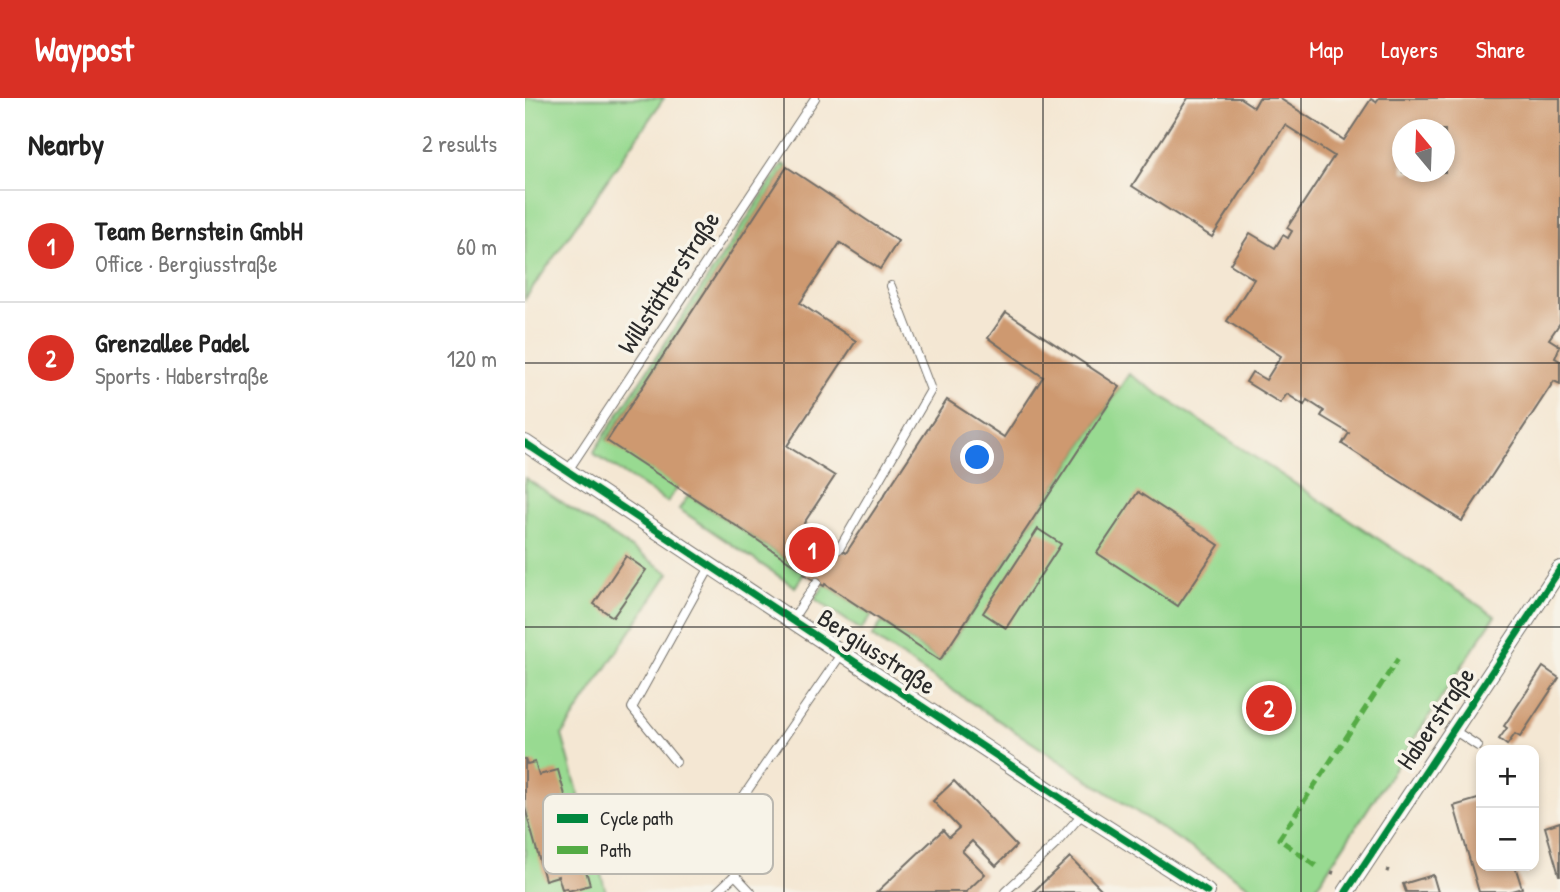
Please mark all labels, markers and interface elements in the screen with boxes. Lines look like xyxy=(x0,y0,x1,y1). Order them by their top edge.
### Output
text: Waypost xyxy=(35,27,134,71)
text: Map xyxy=(1309,33,1343,65)
text: Layers xyxy=(1381,33,1438,65)
text: Share xyxy=(1476,33,1525,65)
north arrow xyxy=(1392,119,1455,182)
text: Nearby xyxy=(28,124,104,164)
text: 2 results xyxy=(422,128,497,159)
street label: Willstätterstraße xyxy=(609,204,727,360)
text: Team Bernstein GmbH xyxy=(95,213,303,248)
text: 1 xyxy=(47,231,55,262)
text: 60 m xyxy=(457,231,497,262)
text: Office · Bergiusstraße xyxy=(95,248,277,279)
text: Grenzallee Padel xyxy=(95,325,249,360)
text: 2 xyxy=(46,343,56,374)
text: 120 m xyxy=(447,343,497,374)
text: Sports · Haberstraße xyxy=(95,360,269,391)
your location xyxy=(960,440,994,474)
pin: 1 xyxy=(789,524,835,576)
street label: Bergiusstraße xyxy=(811,600,943,702)
street label: Haberstraße xyxy=(1388,660,1482,776)
pin: 2 xyxy=(1246,682,1292,734)
map controls xyxy=(1476,745,1539,871)
button: + xyxy=(1476,745,1539,808)
legend xyxy=(543,794,773,874)
text: Cycle path xyxy=(600,805,673,831)
button: − xyxy=(1476,808,1539,871)
text: Path xyxy=(600,837,631,863)

